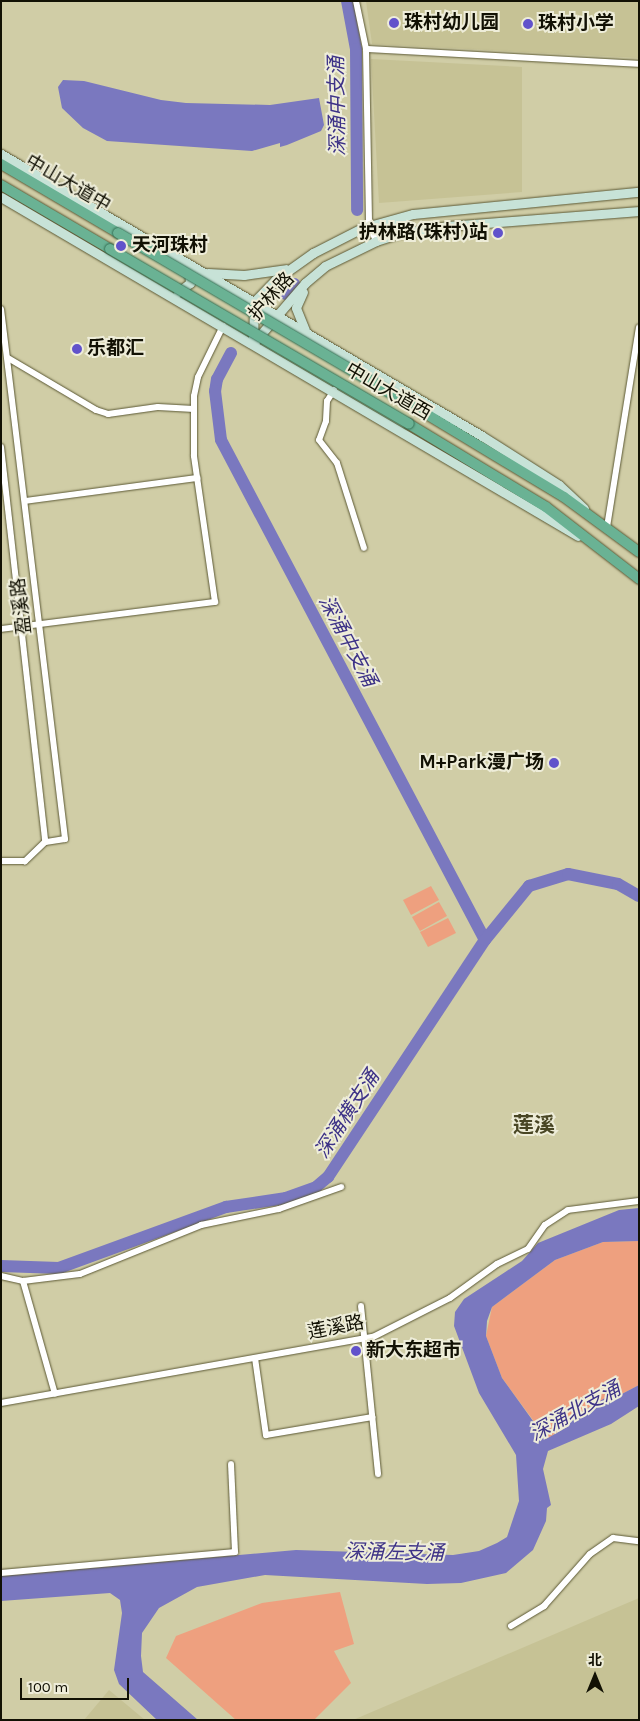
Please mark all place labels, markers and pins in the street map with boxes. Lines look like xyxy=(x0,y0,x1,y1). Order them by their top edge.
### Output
place label: 珠村幼儿园 xyxy=(404,12,499,34)
place label: 珠村小学 xyxy=(538,13,614,35)
marker: 珠村幼儿园 xyxy=(388,17,400,29)
marker: 珠村小学 xyxy=(522,18,534,30)
place label: 护林路(珠村)站 xyxy=(359,222,488,244)
marker: 护林路(珠村)站 xyxy=(492,227,504,239)
place label: 天河珠村 xyxy=(132,235,208,257)
marker: 天河珠村 xyxy=(114,239,128,253)
place label: 乐都汇 xyxy=(87,338,144,360)
marker: 乐都汇 xyxy=(71,343,83,355)
place label: M+Park漫广场 xyxy=(419,752,544,774)
marker: M+Park漫广场 xyxy=(548,757,560,769)
place label: 新大东超市 xyxy=(366,1340,461,1362)
marker: 新大东超市 xyxy=(350,1345,362,1357)

